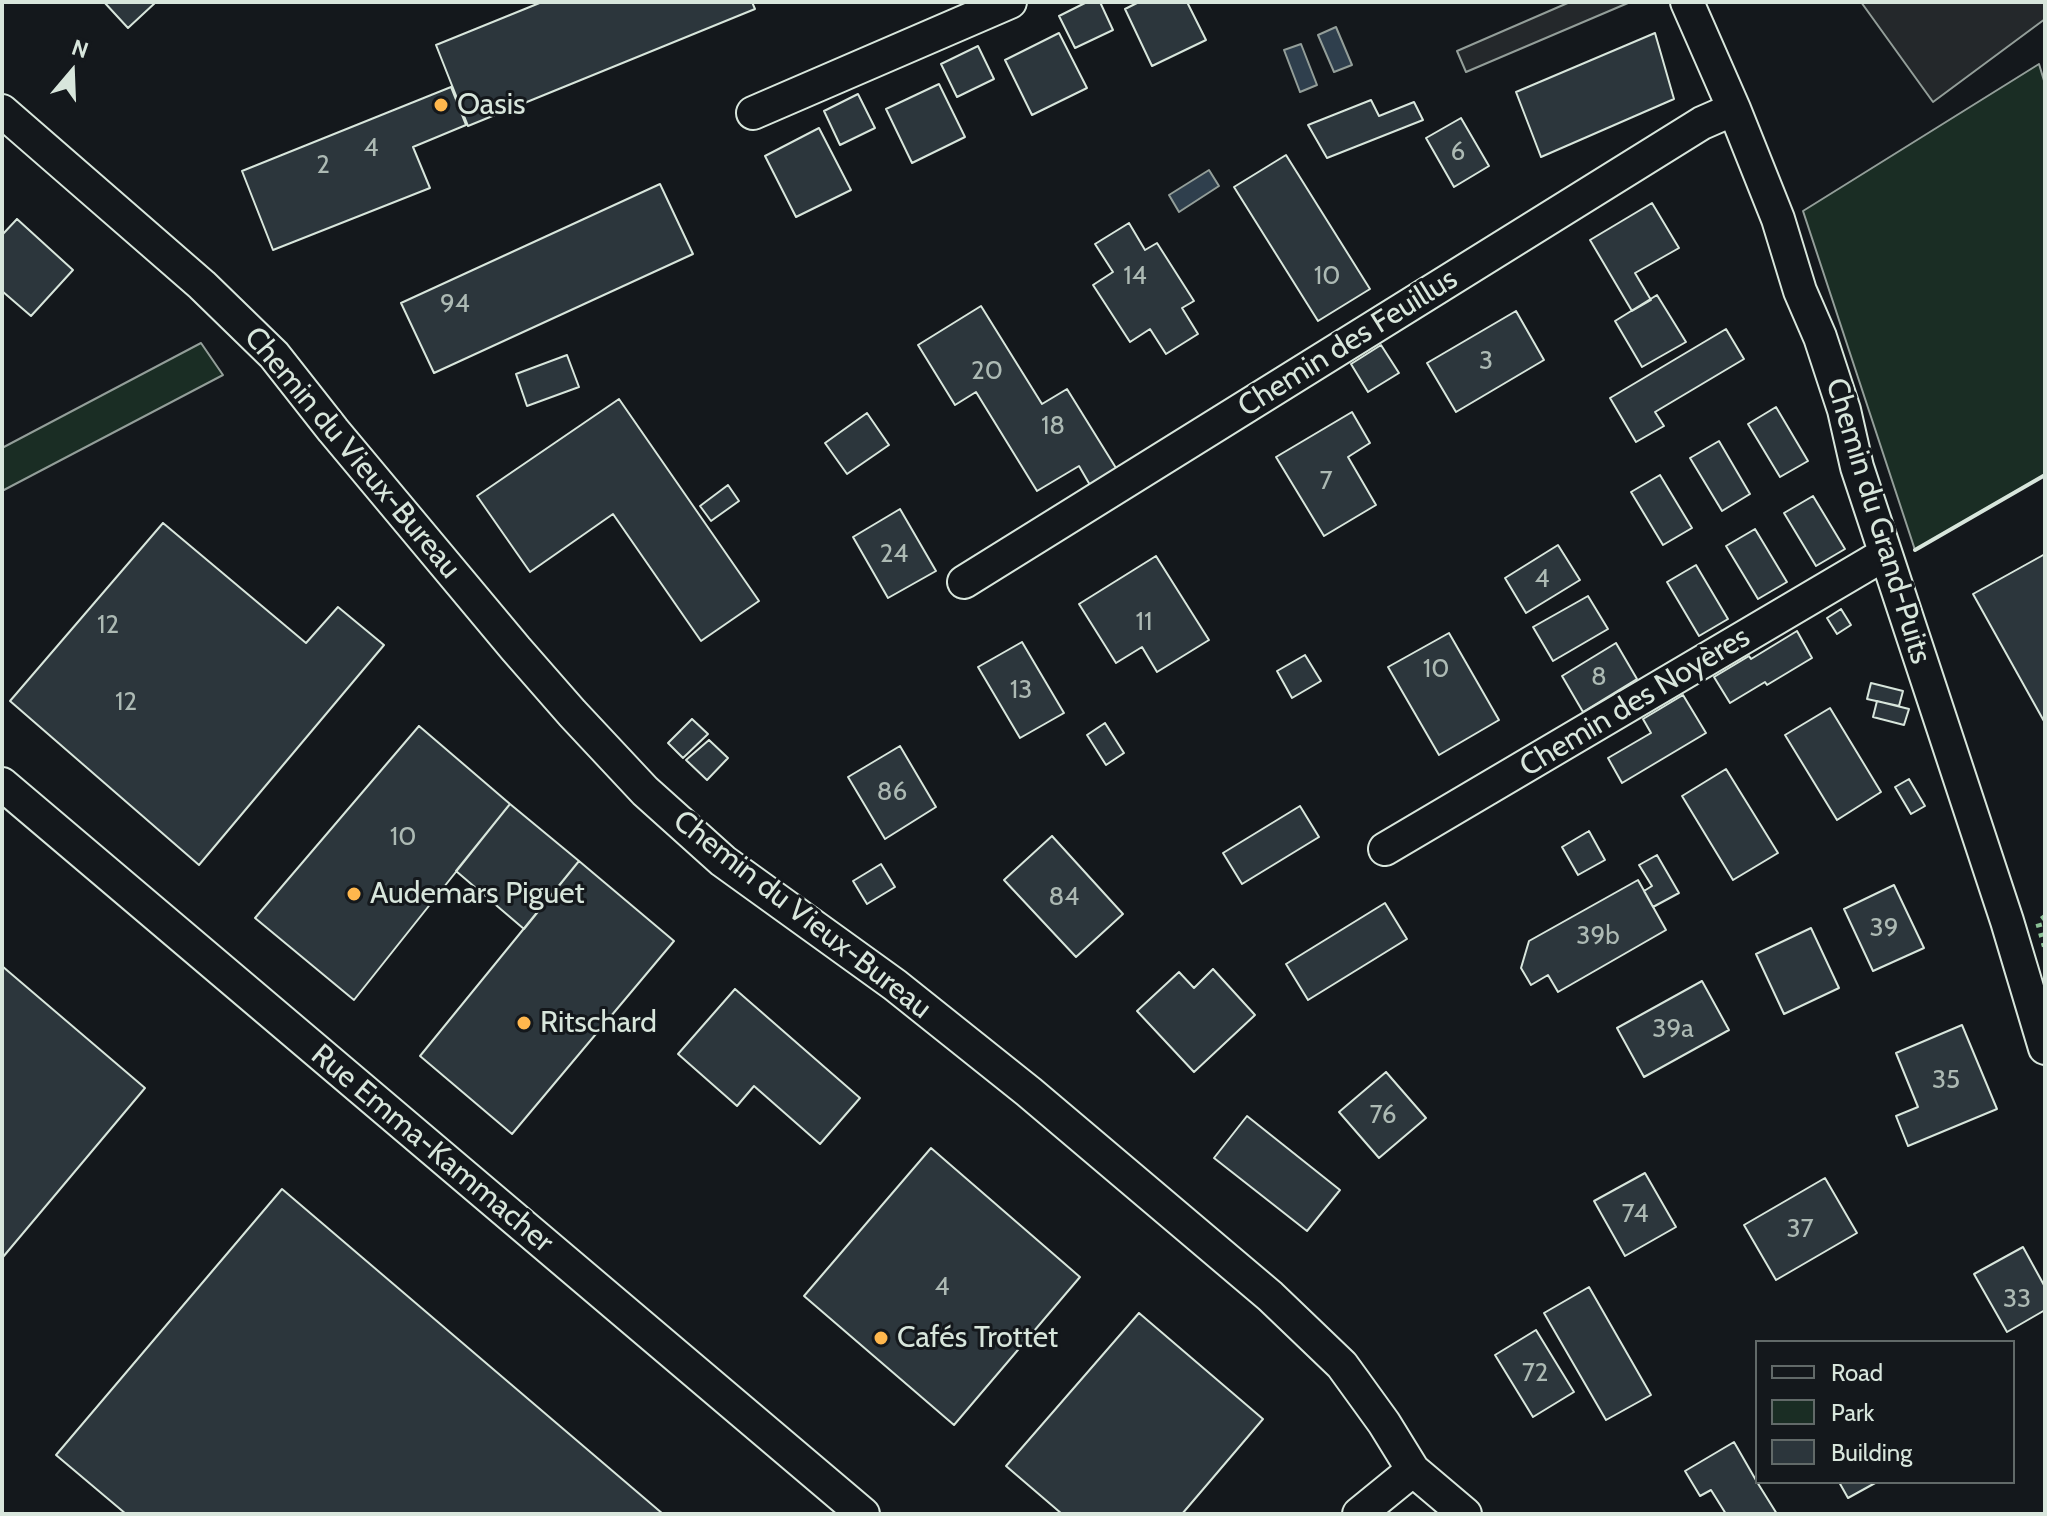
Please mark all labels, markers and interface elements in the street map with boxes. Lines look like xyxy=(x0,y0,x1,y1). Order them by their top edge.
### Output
north arrow xyxy=(32,32,112,112)
text: N xyxy=(68,34,92,64)
place label: Oasis xyxy=(457,87,525,123)
marker: Oasis xyxy=(432,96,450,114)
house number: 4 xyxy=(363,132,379,164)
house number: 6 xyxy=(1451,136,1465,168)
house number: 2 xyxy=(316,149,330,181)
house number: 14 xyxy=(1123,260,1147,292)
house number: 10 xyxy=(1314,260,1340,292)
street label: Chemin des Feuillus xyxy=(1232,261,1464,425)
house number: 94 xyxy=(440,288,470,320)
street label: Chemin du Vieux-Bureau xyxy=(236,320,468,586)
house number: 3 xyxy=(1479,345,1493,377)
house number: 20 xyxy=(971,355,1003,387)
street label: Chemin du Grand-Puits xyxy=(1817,374,1939,668)
house number: 18 xyxy=(1041,410,1065,442)
house number: 7 xyxy=(1319,465,1333,497)
house number: 24 xyxy=(880,538,908,570)
house number: 4 xyxy=(1534,563,1550,595)
house number: 11 xyxy=(1136,606,1152,638)
house number: 12 xyxy=(97,609,119,641)
street label: Chemin des Noyères xyxy=(1514,619,1756,785)
house number: 10 xyxy=(1423,653,1449,685)
house number: 8 xyxy=(1591,661,1607,693)
house number: 13 xyxy=(1010,674,1032,706)
house number: 12 xyxy=(115,686,137,718)
house number: 86 xyxy=(877,776,907,808)
street label: Chemin du Vieux-Bureau xyxy=(666,803,938,1027)
house number: 10 xyxy=(390,821,416,853)
place label: Audemars Piguet xyxy=(370,876,585,912)
house number: 84 xyxy=(1049,881,1079,913)
marker: Audemars Piguet xyxy=(345,885,363,903)
house number: 39 xyxy=(1870,912,1898,944)
house number: 39b xyxy=(1576,920,1620,952)
place label: Ritschard xyxy=(540,1005,657,1041)
house number: 39a xyxy=(1652,1013,1694,1045)
marker: Ritschard xyxy=(515,1014,533,1032)
street label: Rue Emma-Kammacher xyxy=(304,1037,560,1261)
house number: 35 xyxy=(1932,1064,1960,1096)
house number: 76 xyxy=(1369,1099,1397,1131)
house number: 74 xyxy=(1621,1198,1649,1230)
house number: 37 xyxy=(1786,1213,1814,1245)
house number: 4 xyxy=(934,1271,950,1303)
house number: 33 xyxy=(2003,1283,2031,1315)
place label: Cafés Trottet xyxy=(897,1320,1058,1356)
marker: Cafés Trottet xyxy=(872,1329,890,1347)
legend xyxy=(1755,1340,2015,1484)
house number: 72 xyxy=(1522,1357,1548,1389)
text: Road xyxy=(1831,1358,1883,1387)
text: Park xyxy=(1831,1398,1874,1427)
text: Building xyxy=(1831,1438,1912,1467)

